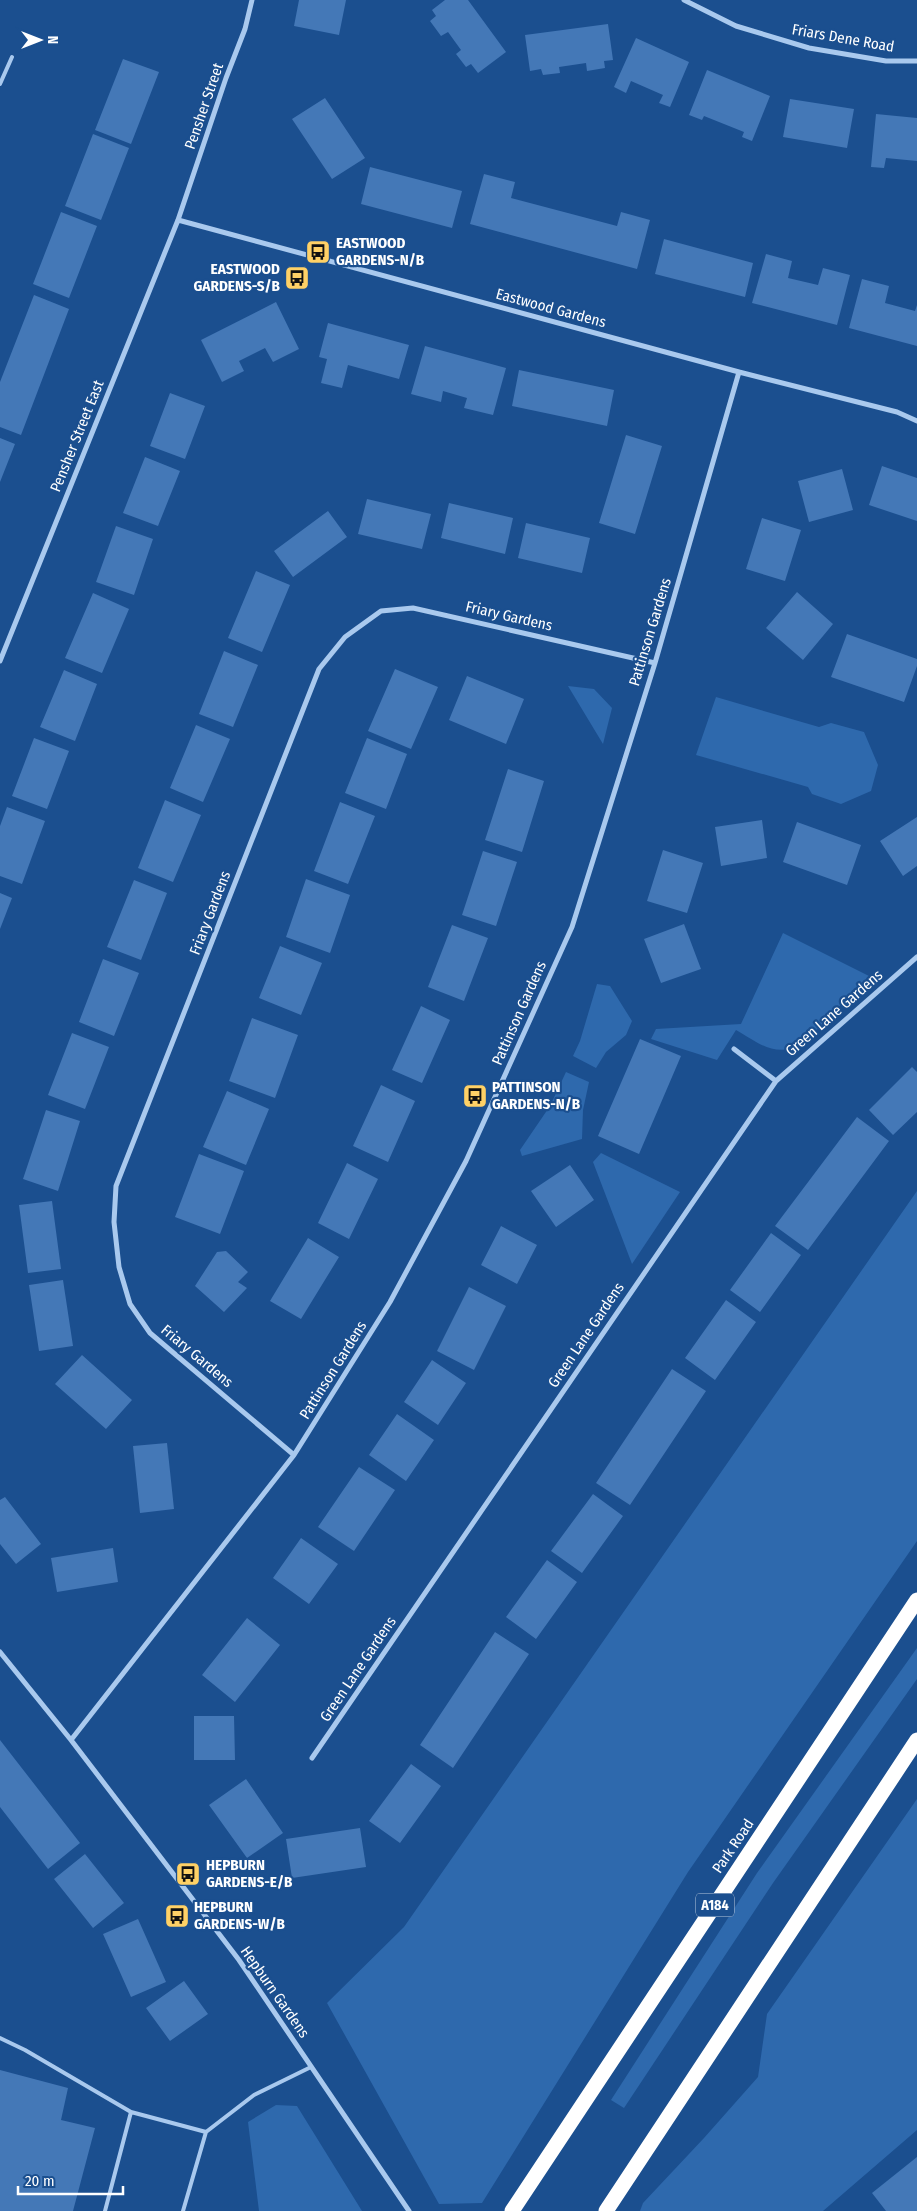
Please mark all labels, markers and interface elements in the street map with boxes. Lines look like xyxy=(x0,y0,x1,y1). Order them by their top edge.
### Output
north arrow xyxy=(15,15,65,65)
street label: Friars Dene Road xyxy=(791,20,895,56)
text: N xyxy=(44,36,61,44)
street label: Pensher Street xyxy=(181,60,227,152)
place label: EASTWOOD GARDENS-N/B xyxy=(336,234,425,269)
bus stop icon: EASTWOOD GARDENS-N/B xyxy=(305,239,331,265)
place label: EASTWOOD GARDENS-S/B xyxy=(194,260,281,295)
bus stop icon: EASTWOOD GARDENS-S/B xyxy=(284,265,310,291)
street label: Eastwood Gardens xyxy=(494,285,608,331)
street label: Pensher Street East xyxy=(46,377,108,495)
street label: Pattinson Gardens xyxy=(625,576,675,688)
street label: Friary Gardens xyxy=(464,597,554,635)
street label: Friary Gardens xyxy=(186,869,234,957)
street label: Pattinson Gardens xyxy=(488,958,550,1068)
street label: Green Lane Gardens xyxy=(782,966,886,1060)
place label: PATTINSON GARDENS-N/B xyxy=(492,1078,581,1113)
bus stop icon: PATTINSON GARDENS-N/B xyxy=(462,1083,488,1109)
street label: Green Lane Gardens xyxy=(544,1279,628,1391)
street label: Pattinson Gardens xyxy=(296,1318,370,1422)
street label: Friary Gardens xyxy=(157,1321,237,1391)
street label: Green Lane Gardens xyxy=(316,1613,400,1725)
street label: Park Road xyxy=(708,1816,758,1876)
place label: HEPBURN GARDENS-E/B xyxy=(206,1856,293,1891)
bus stop icon: HEPBURN GARDENS-E/B xyxy=(175,1861,201,1887)
road number: A184 xyxy=(696,1894,734,1916)
place label: HEPBURN GARDENS-W/B xyxy=(194,1898,285,1933)
bus stop icon: HEPBURN GARDENS-W/B xyxy=(164,1903,190,1929)
street label: Hepburn Gardens xyxy=(237,1943,313,2041)
scale bar xyxy=(18,2164,122,2196)
text: 20 m xyxy=(25,2172,55,2190)

